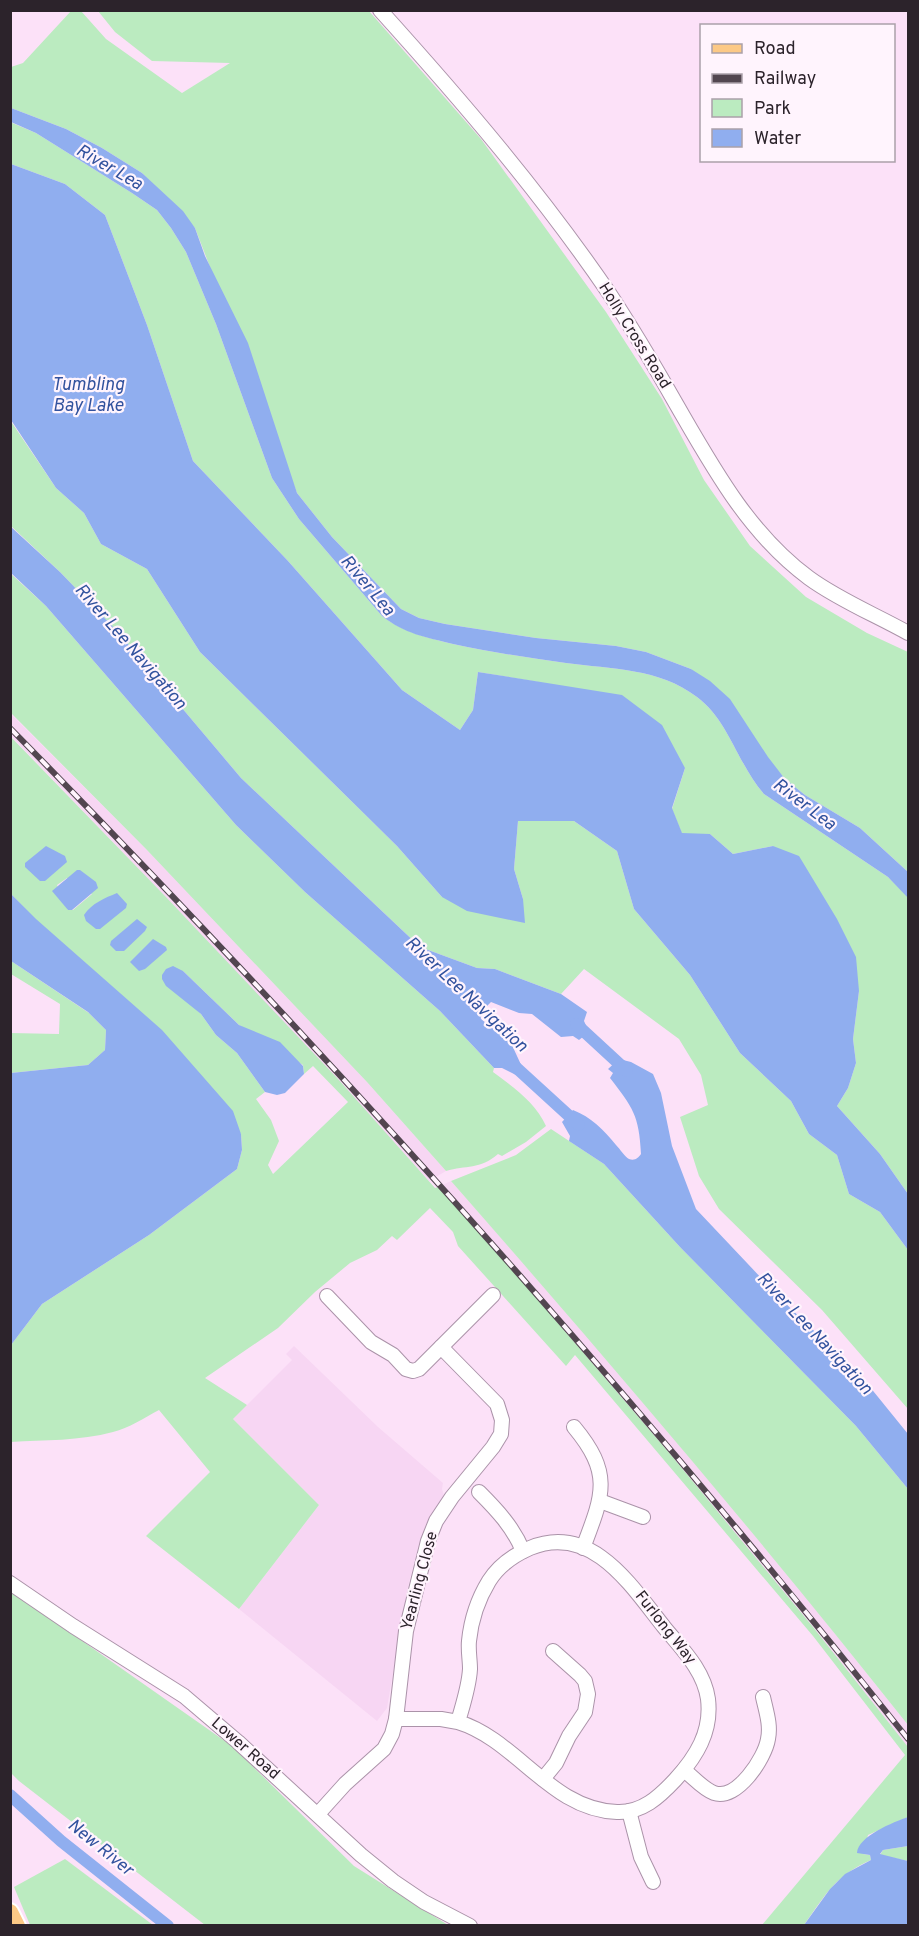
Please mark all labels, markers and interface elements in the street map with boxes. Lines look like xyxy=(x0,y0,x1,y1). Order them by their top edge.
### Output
legend xyxy=(700,24,895,162)
text: Road xyxy=(754,38,796,61)
text: Railway xyxy=(754,68,816,91)
text: Park xyxy=(754,98,791,121)
text: Water xyxy=(754,128,801,151)
water label: River Lea xyxy=(72,140,147,197)
street label: Holly Cross Road xyxy=(593,279,675,393)
water label: Tumbling Bay Lake xyxy=(52,374,124,418)
water label: River Lea xyxy=(335,551,400,622)
water label: River Lee Navigation xyxy=(69,579,191,715)
water label: River Lea xyxy=(768,774,841,837)
water label: River Lee Navigation xyxy=(400,932,532,1058)
water label: River Lee Navigation xyxy=(751,1268,877,1400)
street label: Yearling Close xyxy=(397,1529,443,1633)
street label: Furlong Way xyxy=(630,1587,700,1669)
street label: Lower Road xyxy=(206,1714,284,1784)
water label: New River xyxy=(62,1814,139,1883)

